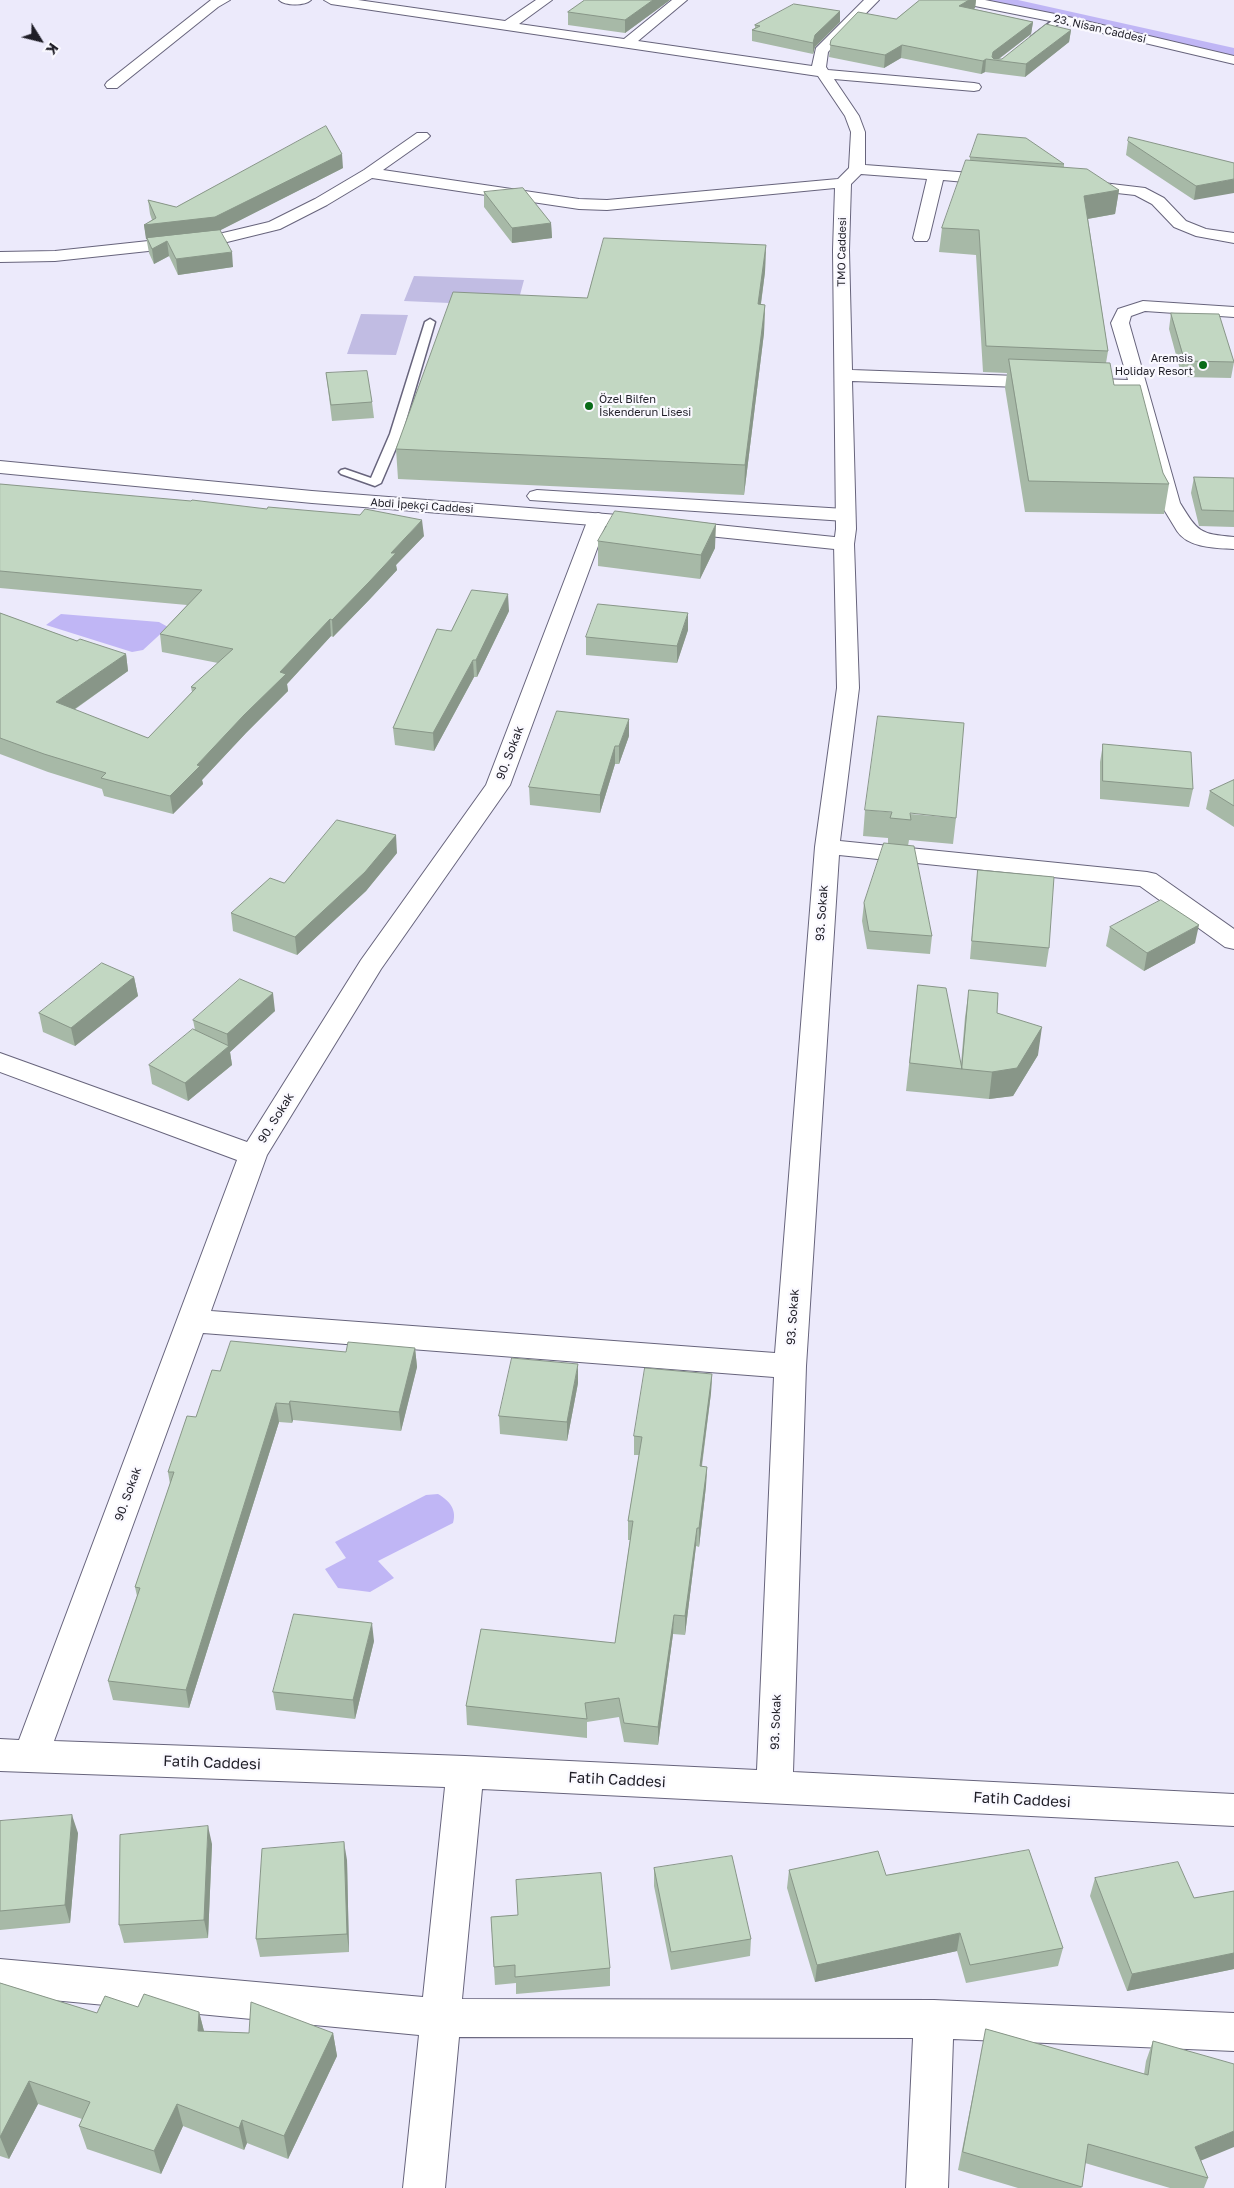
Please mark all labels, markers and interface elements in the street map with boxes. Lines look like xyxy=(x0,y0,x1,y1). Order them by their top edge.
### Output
street label: 23. Nisan Caddesi xyxy=(1053,12,1147,46)
north arrow xyxy=(15,15,65,65)
text: K xyxy=(43,40,62,58)
street label: TMO Caddesi xyxy=(835,217,849,287)
place label: Aremsis Holiday Resort xyxy=(1115,352,1193,378)
marker: Aremsis Holiday Resort xyxy=(1197,359,1209,371)
place label: Özel Bilfen İskenderun Lisesi xyxy=(599,393,691,419)
marker: Özel Bilfen İskenderun Lisesi xyxy=(583,400,595,412)
street label: Abdi İpekçi Caddesi xyxy=(370,496,474,516)
street label: 90. Sokak xyxy=(493,724,527,782)
street label: 93. Sokak xyxy=(813,885,831,941)
street label: 90. Sokak xyxy=(255,1090,297,1146)
street label: 93. Sokak xyxy=(784,1289,802,1345)
street label: 90. Sokak xyxy=(112,1465,144,1523)
street label: 93. Sokak xyxy=(768,1694,784,1750)
street label: Fatih Caddesi xyxy=(163,1752,261,1774)
street label: Fatih Caddesi xyxy=(568,1768,666,1792)
street label: Fatih Caddesi xyxy=(973,1788,1071,1812)

